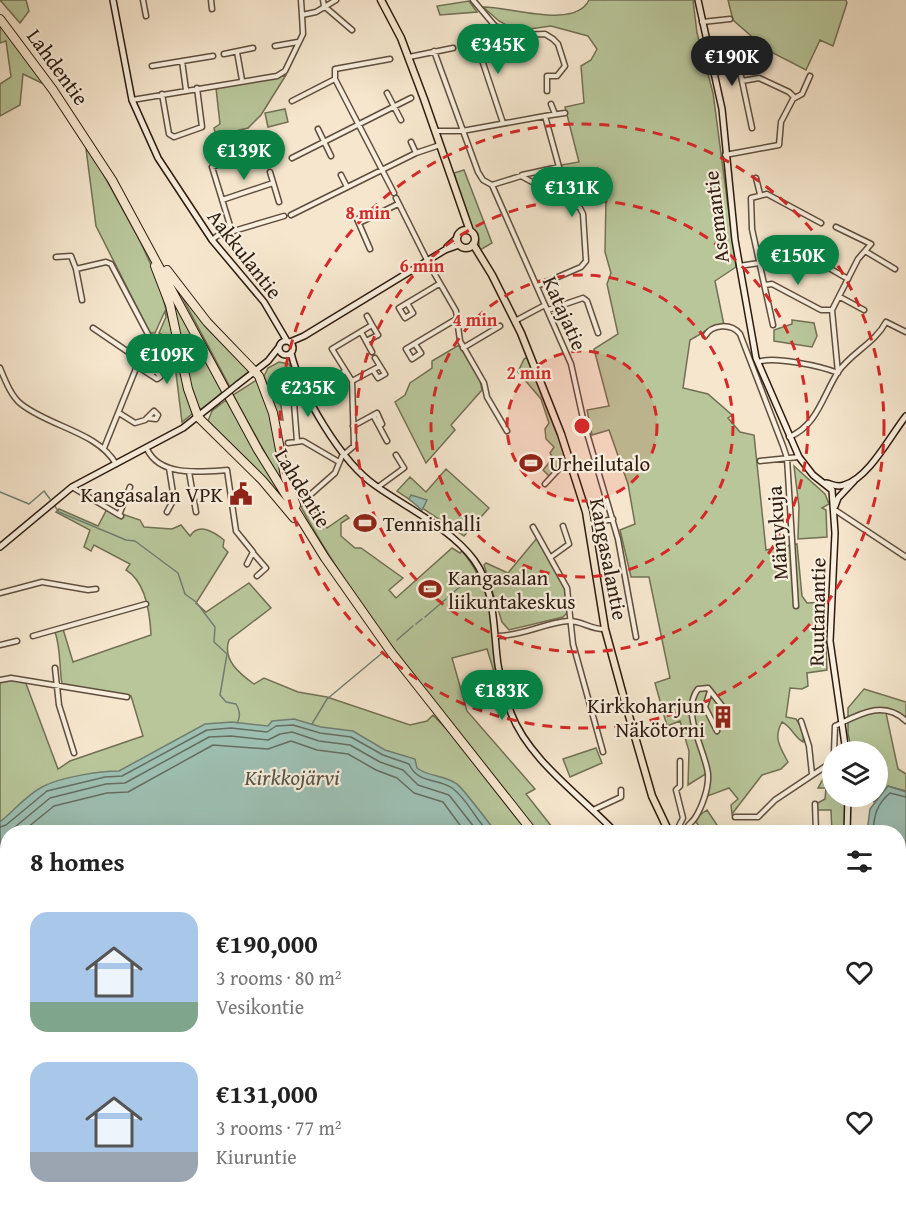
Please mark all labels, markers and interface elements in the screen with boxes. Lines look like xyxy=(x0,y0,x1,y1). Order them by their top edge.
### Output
street label: Lahdentie xyxy=(20,22,96,112)
pin: €345K xyxy=(456,24,540,75)
text: €345K xyxy=(471,29,525,58)
pin: €190K xyxy=(690,36,774,87)
text: €190K xyxy=(705,41,759,70)
pin: €139K xyxy=(202,130,286,181)
text: €139K xyxy=(217,135,271,164)
pin: €131K xyxy=(530,167,614,218)
street label: Asemantie xyxy=(695,169,737,265)
text: €131K xyxy=(545,172,599,201)
text: 8 min xyxy=(346,199,391,226)
street label: Aakkulantie xyxy=(200,203,290,305)
pin: €150K xyxy=(756,235,840,286)
text: €150K xyxy=(771,240,825,269)
text: 6 min xyxy=(400,252,445,279)
street label: Katajatie xyxy=(535,271,595,355)
text: 4 min xyxy=(453,306,498,333)
pin: €109K xyxy=(125,334,209,385)
text: €109K xyxy=(140,339,194,368)
text: 2 min xyxy=(507,359,552,386)
pin: €235K xyxy=(266,367,350,418)
text: €235K xyxy=(281,372,335,401)
centre of rings xyxy=(572,416,592,436)
street label: Lahdentie xyxy=(267,442,339,534)
place label: Urheilutalo xyxy=(549,448,650,479)
sports icon: Urheilutalo xyxy=(518,450,544,476)
place label: Kangasalan VPK xyxy=(81,479,224,510)
public building icon: Kangasalan VPK xyxy=(228,481,254,507)
street label: Mäntykuja xyxy=(758,485,796,581)
street label: Kangasalantie xyxy=(582,495,636,623)
place label: Tennishalli xyxy=(383,508,481,539)
sports icon: Tennishalli xyxy=(352,510,378,536)
street label: Ruutanantie xyxy=(801,557,833,667)
place label: Kangasalan liikuntakeskus xyxy=(448,562,576,617)
sports icon: Kangasalan liikuntakeskus xyxy=(417,576,443,602)
pin: €183K xyxy=(460,670,544,721)
text: €183K xyxy=(475,675,529,704)
place label: Kirkkoharjun Näkötorni xyxy=(587,690,705,745)
building icon: Kirkkoharjun Näkötorni xyxy=(710,704,736,730)
map controls xyxy=(822,741,888,807)
button: layers xyxy=(822,741,888,807)
water label: Kirkkojärvi xyxy=(243,761,340,793)
text: 8 homes xyxy=(30,842,125,881)
icon: filters xyxy=(843,845,876,878)
text: €190,000 xyxy=(216,924,318,963)
icon: home xyxy=(78,936,150,1008)
icon: heart xyxy=(843,956,876,989)
text: 3 rooms · 80 m² xyxy=(216,963,342,992)
text: Vesikontie xyxy=(216,992,304,1021)
text: €131,000 xyxy=(216,1074,318,1113)
icon: home xyxy=(78,1086,150,1158)
icon: heart xyxy=(843,1106,876,1139)
text: 3 rooms · 77 m² xyxy=(216,1113,342,1142)
text: Kiuruntie xyxy=(216,1142,297,1171)

